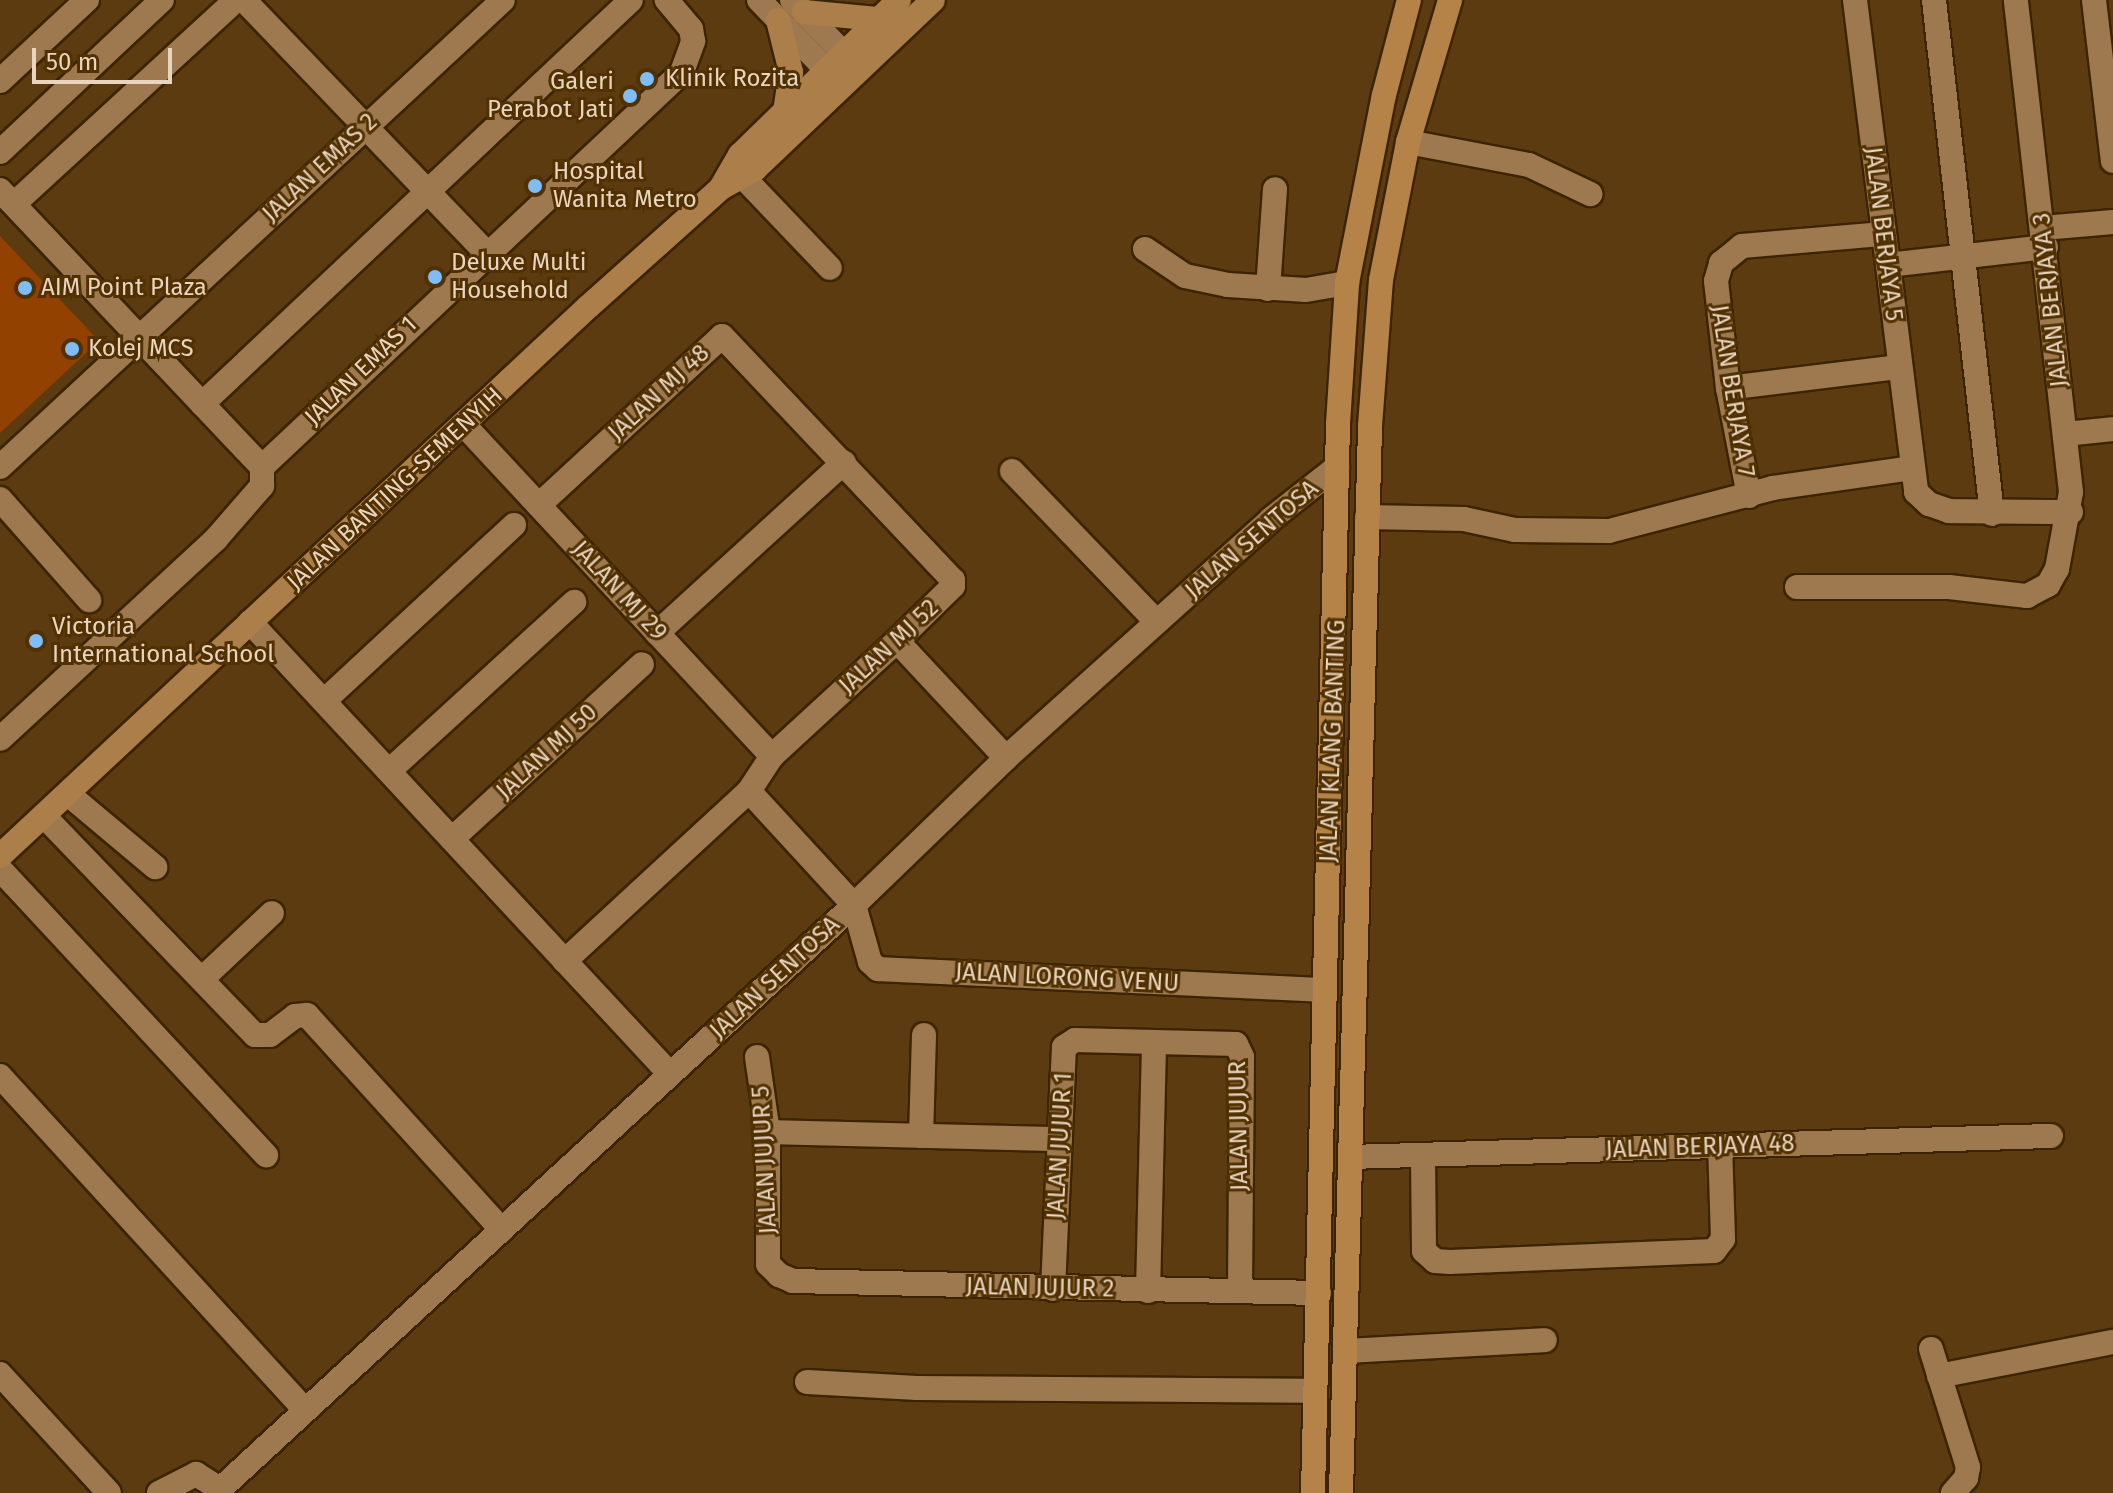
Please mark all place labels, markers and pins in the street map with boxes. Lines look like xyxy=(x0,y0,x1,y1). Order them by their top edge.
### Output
place label: Klinik Rozita xyxy=(665,65,799,93)
place label: Galeri Perabot Jati xyxy=(487,68,614,124)
marker: Klinik Rozita xyxy=(636,68,658,90)
marker: Galeri Perabot Jati xyxy=(621,87,639,105)
place label: Hospital Wanita Metro xyxy=(553,158,697,214)
marker: Hospital Wanita Metro xyxy=(524,175,546,197)
place label: Deluxe Multi Household xyxy=(451,249,587,305)
marker: Deluxe Multi Household xyxy=(426,268,444,286)
place label: AIM Point Plaza xyxy=(41,274,207,302)
marker: AIM Point Plaza xyxy=(16,279,34,297)
place label: Kolej MCS xyxy=(88,335,194,363)
marker: Kolej MCS xyxy=(63,340,81,358)
place label: Victoria International School xyxy=(52,613,274,669)
marker: Victoria International School xyxy=(27,632,45,650)

